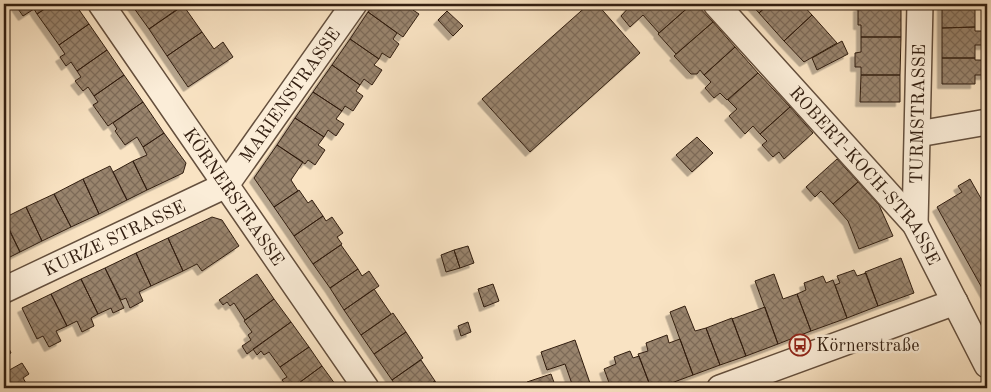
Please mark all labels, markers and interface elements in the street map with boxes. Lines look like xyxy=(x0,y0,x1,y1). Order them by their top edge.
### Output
street label: MARIENSTRASSE xyxy=(237,25,344,166)
street label: TURMSTRASSE xyxy=(908,44,929,184)
street label: ROBERT-KOCH-STRASSE xyxy=(786,84,942,268)
street label: KÖRNERSTRASSE xyxy=(179,125,287,269)
street label: KURZE STRASSE xyxy=(41,197,189,280)
bus stop icon: Körnerstraße xyxy=(788,333,812,357)
place label: Körnerstraße xyxy=(816,337,919,355)

